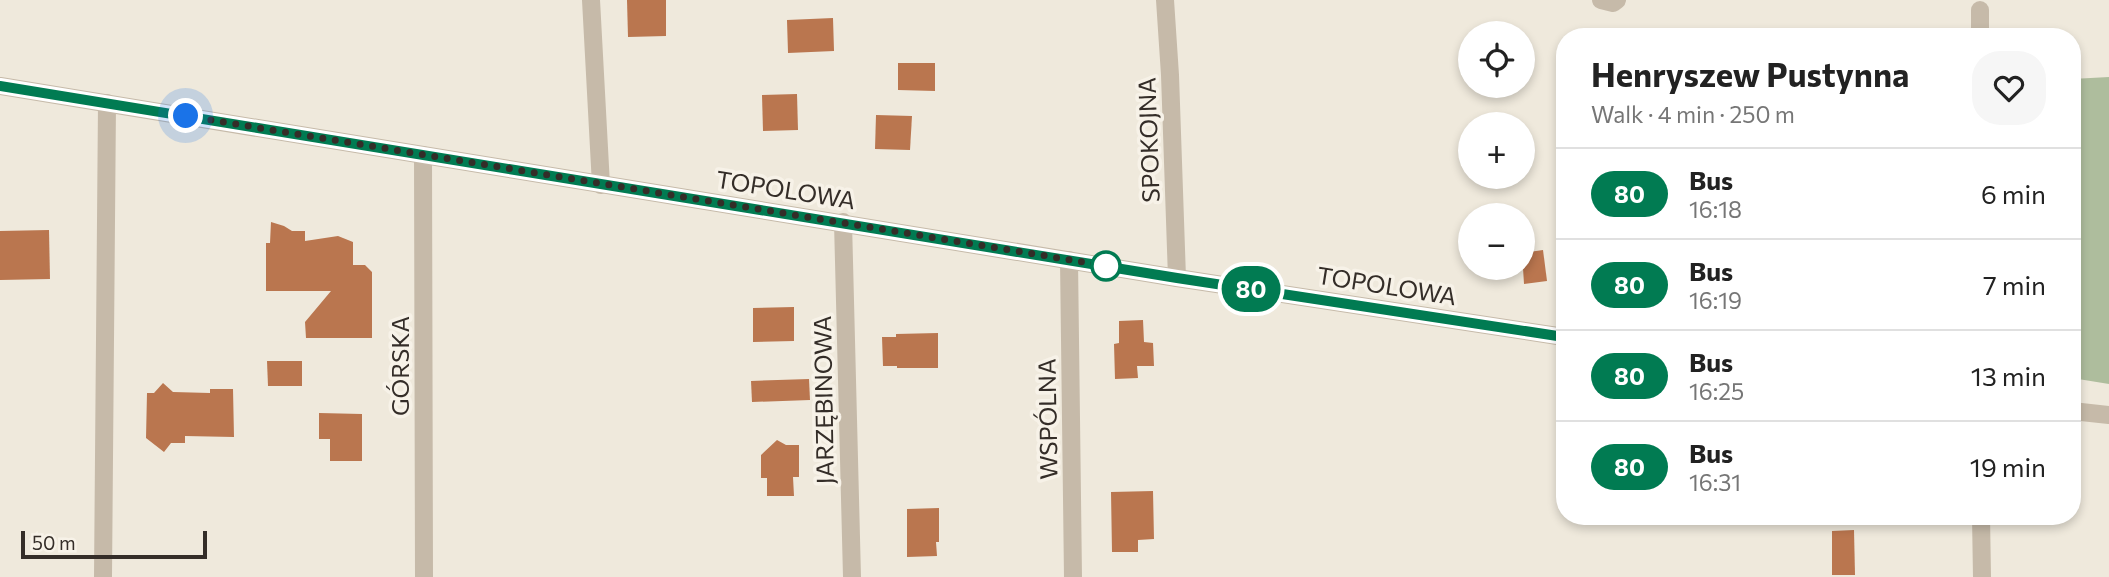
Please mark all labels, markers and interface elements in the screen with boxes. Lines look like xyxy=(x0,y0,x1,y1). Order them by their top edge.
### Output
map controls xyxy=(1458,21,1535,280)
button: locate xyxy=(1458,21,1535,98)
button: heart xyxy=(1972,51,2046,125)
text: Henryszew Pustynna xyxy=(1591,53,1909,94)
street label: SPOKOJNA xyxy=(1131,77,1165,203)
your location xyxy=(168,98,203,133)
text: Walk · 4 min · 250 m xyxy=(1591,100,1795,128)
button: + xyxy=(1458,112,1535,189)
street label: TOPOLOWA xyxy=(714,164,858,214)
text: Bus xyxy=(1689,164,1733,195)
text: 6 min xyxy=(1981,178,2046,209)
text: 80 xyxy=(1614,179,1645,208)
text: 16:18 xyxy=(1689,195,1742,223)
button: − xyxy=(1458,203,1535,280)
unlabelled marker xyxy=(1091,251,1121,281)
text: Bus xyxy=(1689,255,1733,286)
street label: TOPOLOWA xyxy=(1315,260,1459,310)
line badge: 80 xyxy=(1220,266,1282,312)
text: 7 min xyxy=(1983,269,2046,300)
text: 80 xyxy=(1614,270,1645,299)
text: 80 xyxy=(1236,274,1266,303)
text: 16:19 xyxy=(1689,286,1742,314)
street label: JARZĘBINOWA xyxy=(807,315,839,485)
street label: GÓRSKA xyxy=(385,316,414,416)
text: Bus xyxy=(1689,346,1733,377)
street label: WSPÓLNA xyxy=(1031,358,1063,480)
text: 13 min xyxy=(1971,360,2046,391)
text: 80 xyxy=(1614,361,1645,390)
text: 16:25 xyxy=(1689,377,1744,405)
text: Bus xyxy=(1689,437,1733,468)
text: 19 min xyxy=(1970,451,2046,482)
text: 80 xyxy=(1614,452,1645,481)
text: 16:31 xyxy=(1689,468,1741,496)
scale bar xyxy=(21,528,206,560)
text: 50 m xyxy=(32,531,76,554)

